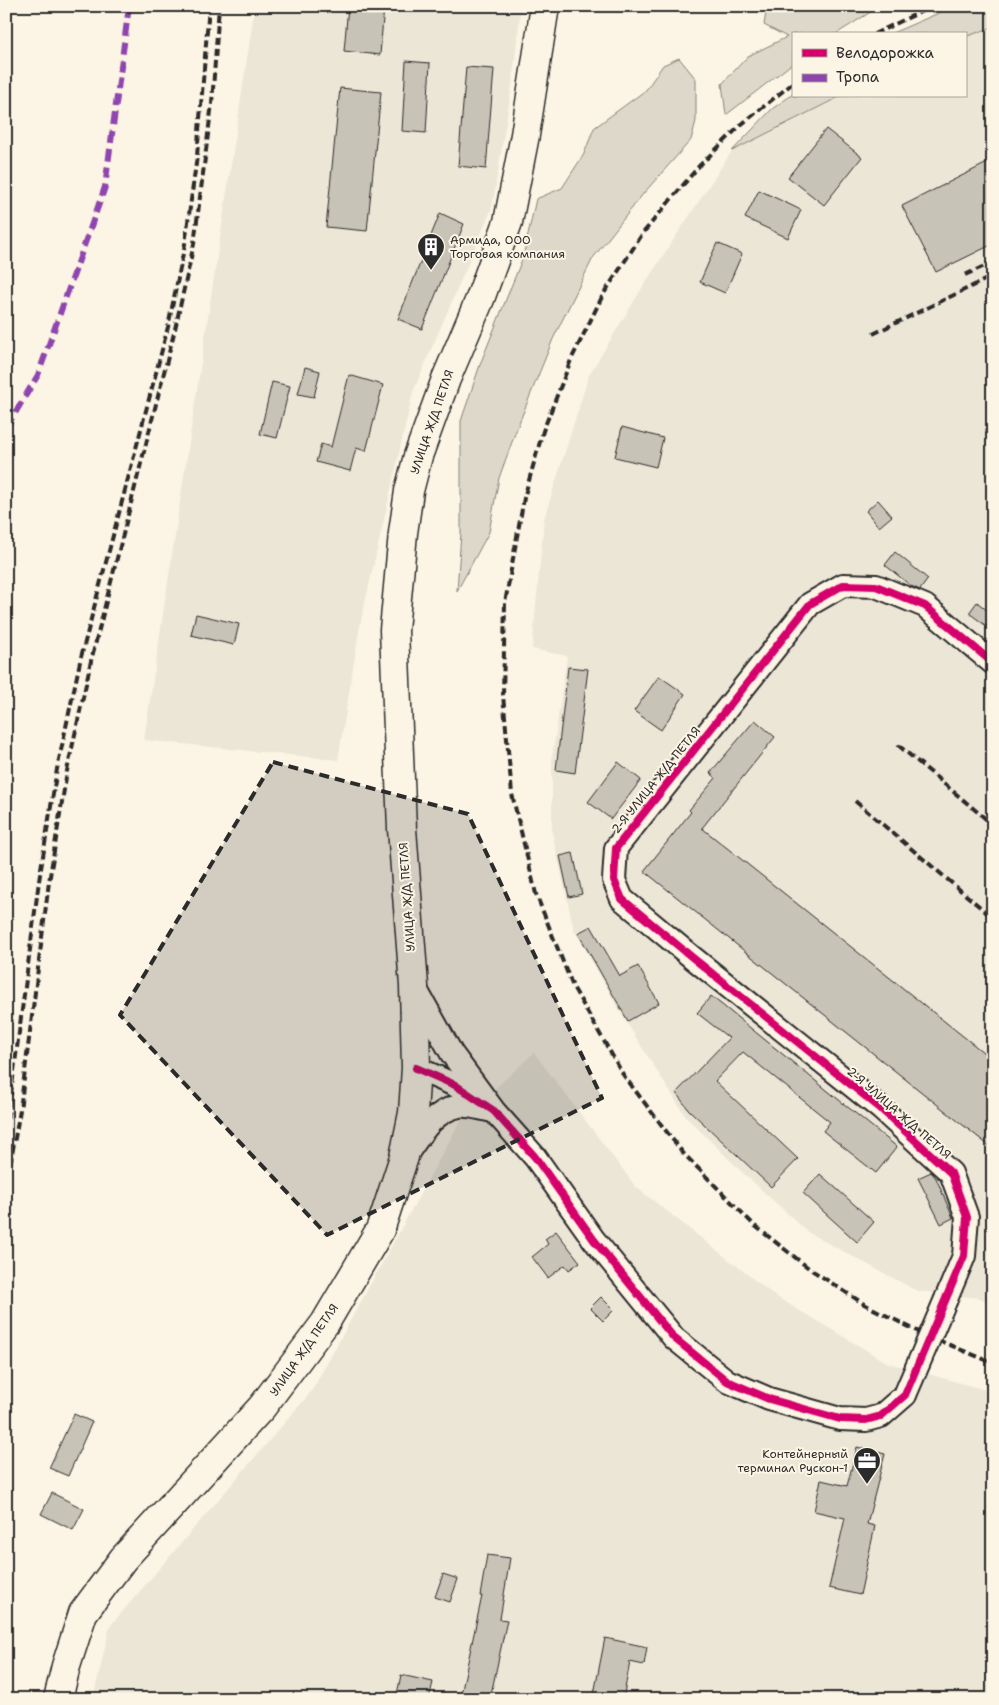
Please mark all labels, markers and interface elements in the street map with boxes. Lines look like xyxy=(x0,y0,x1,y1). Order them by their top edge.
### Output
legend xyxy=(792,32,966,98)
text: Велодорожка xyxy=(836,43,935,63)
text: Тропа xyxy=(836,67,880,87)
building icon: Армида, ООО Торговая компания xyxy=(416,232,446,271)
place label: Армида, ООО Торговая компания xyxy=(450,232,565,262)
street label: УЛИЦА Ж/Д ПЕТЛЯ xyxy=(407,368,457,476)
street label: 2-Я УЛИЦА Ж/Д ПЕТЛЯ xyxy=(608,723,704,837)
street label: УЛИЦА Ж/Д ПЕТЛЯ xyxy=(395,842,419,952)
street label: 2-Я УЛИЦА Ж/Д ПЕТЛЯ xyxy=(844,1063,954,1163)
street label: УЛИЦА Ж/Д ПЕТЛЯ xyxy=(266,1301,342,1399)
place label: Контейнерный терминал Рускон-1 xyxy=(738,1446,848,1476)
office icon: Контейнерный терминал Рускон-1 xyxy=(852,1446,882,1485)

